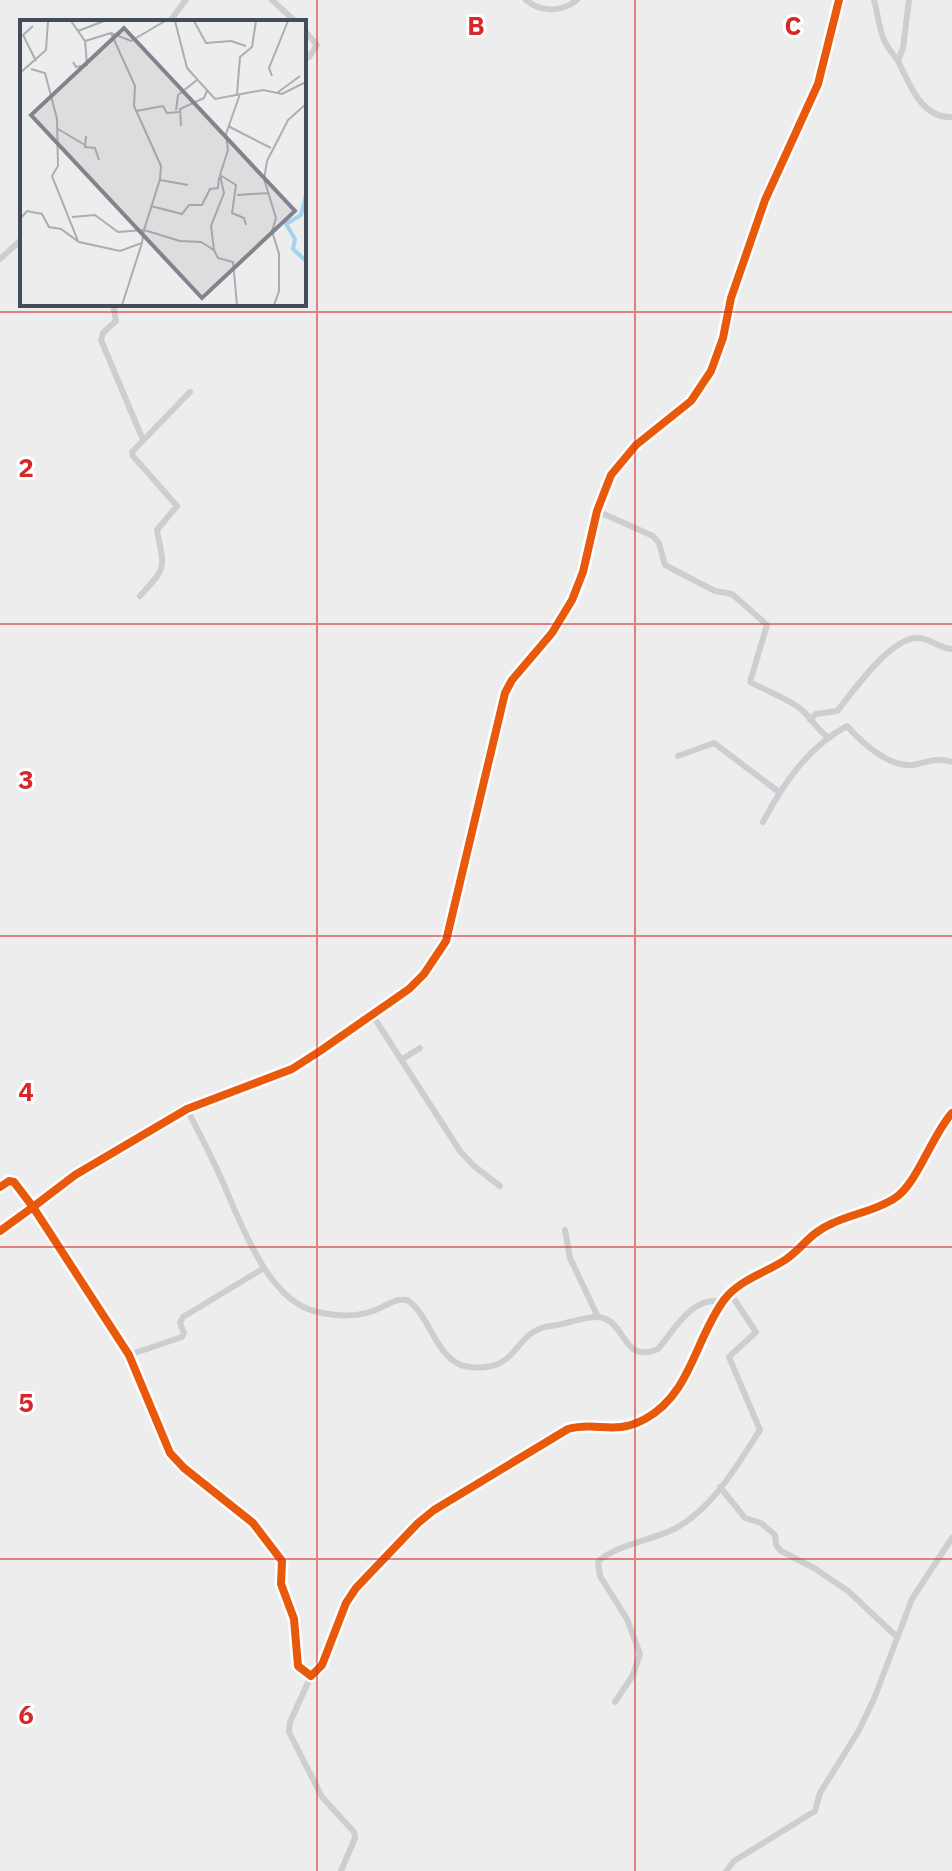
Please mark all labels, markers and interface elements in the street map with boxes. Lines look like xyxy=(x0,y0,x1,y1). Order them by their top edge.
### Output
text: B xyxy=(467,8,485,42)
text: C xyxy=(785,8,802,42)
inset map xyxy=(20,20,306,306)
text: 2 xyxy=(18,450,34,484)
text: 3 xyxy=(18,762,34,796)
text: 4 xyxy=(18,1074,34,1108)
text: 5 xyxy=(18,1385,34,1419)
text: 6 xyxy=(18,1697,34,1731)

